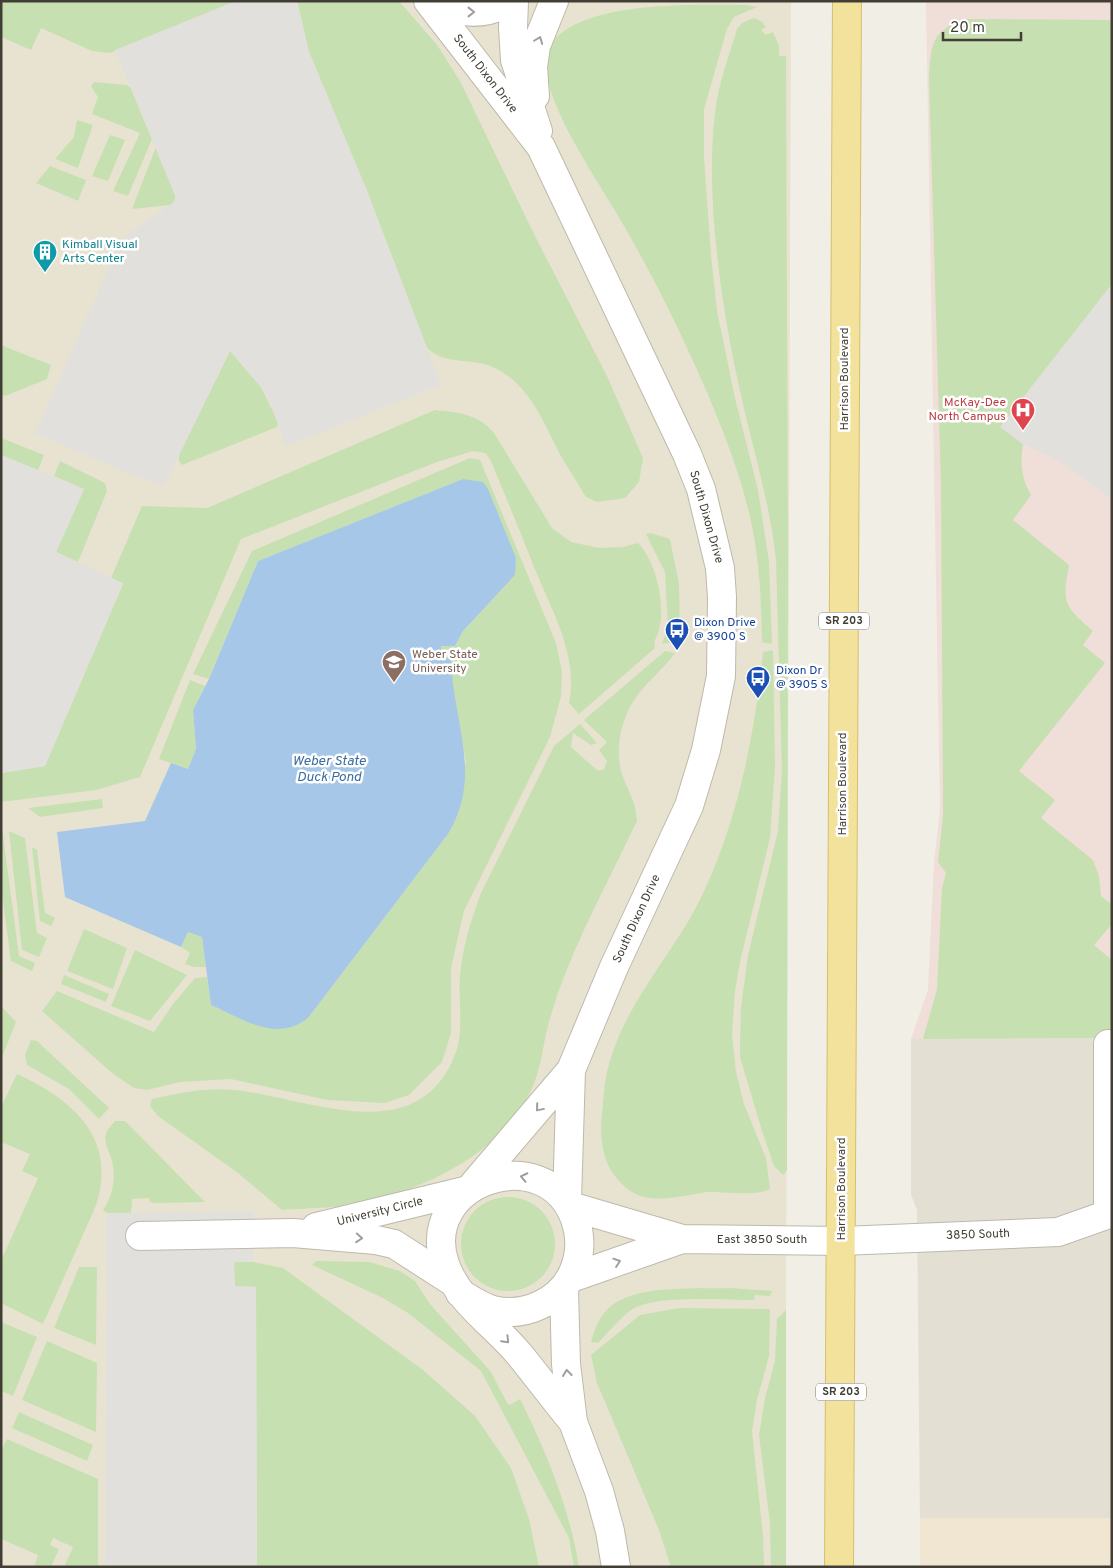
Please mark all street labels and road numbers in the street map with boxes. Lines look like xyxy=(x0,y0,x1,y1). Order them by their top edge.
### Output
street label: South Dixon Drive xyxy=(449,31,521,117)
street label: Harrison Boulevard xyxy=(837,328,853,430)
street label: South Dixon Drive xyxy=(685,469,727,565)
road number: SR 203 xyxy=(819,612,869,630)
street label: Harrison Boulevard xyxy=(835,733,851,835)
street label: South Dixon Drive xyxy=(609,872,665,966)
street label: Harrison Boulevard xyxy=(834,1138,850,1240)
street label: University Circle xyxy=(335,1194,425,1230)
street label: 3850 South xyxy=(946,1226,1010,1244)
street label: East 3850 South xyxy=(717,1232,807,1248)
road number: SR 203 xyxy=(816,1384,866,1400)

